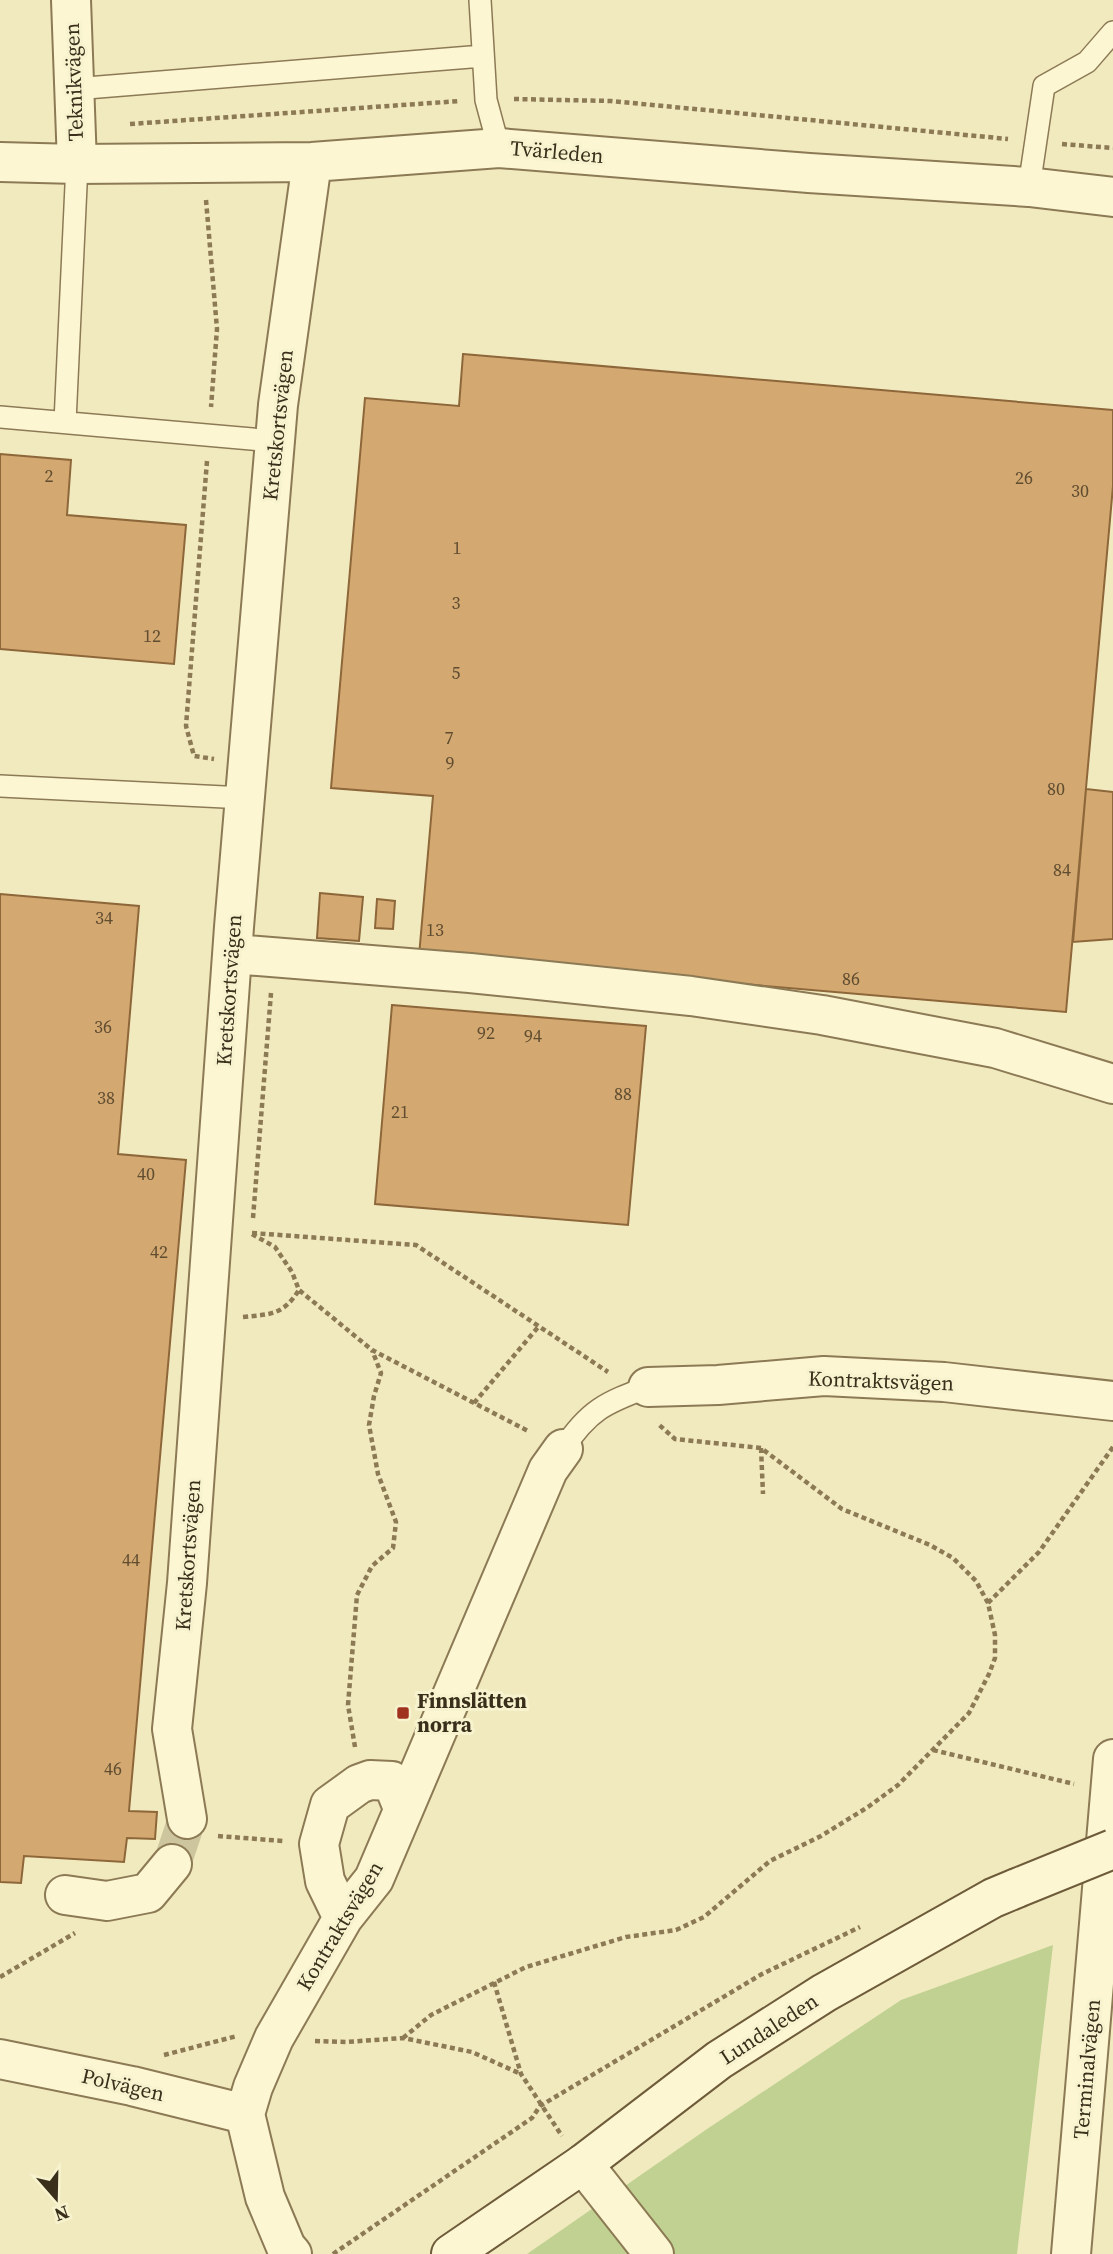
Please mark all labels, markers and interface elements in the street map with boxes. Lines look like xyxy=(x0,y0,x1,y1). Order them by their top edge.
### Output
street label: Teknikvägen xyxy=(57,22,90,142)
street label: Tvärleden xyxy=(509,133,605,170)
street label: Kretskortsvägen xyxy=(255,348,300,502)
house number: 2 xyxy=(45,463,54,488)
house number: 26 xyxy=(1015,465,1033,490)
house number: 30 xyxy=(1071,478,1089,503)
house number: 1 xyxy=(453,535,462,560)
house number: 3 xyxy=(452,590,461,615)
house number: 12 xyxy=(143,623,161,648)
house number: 5 xyxy=(452,660,461,685)
house number: 7 xyxy=(445,725,454,750)
house number: 9 xyxy=(446,750,455,775)
house number: 80 xyxy=(1047,776,1065,801)
house number: 84 xyxy=(1053,857,1071,882)
house number: 34 xyxy=(95,905,113,930)
street label: Kretskortsvägen xyxy=(209,913,248,1067)
house number: 13 xyxy=(426,917,444,942)
house number: 86 xyxy=(842,966,860,991)
house number: 36 xyxy=(94,1014,112,1039)
house number: 92 xyxy=(477,1020,495,1045)
house number: 94 xyxy=(524,1023,542,1048)
house number: 88 xyxy=(614,1081,632,1106)
house number: 38 xyxy=(97,1085,115,1110)
house number: 21 xyxy=(391,1099,409,1124)
house number: 40 xyxy=(137,1161,155,1186)
house number: 42 xyxy=(150,1239,168,1264)
street label: Kontraktsvägen xyxy=(807,1363,955,1398)
street label: Kretskortsvägen xyxy=(168,1478,207,1632)
house number: 44 xyxy=(122,1547,140,1572)
place label: Finnslätten norra xyxy=(417,1686,527,1739)
marker: Finnslätten norra xyxy=(395,1705,411,1721)
house number: 46 xyxy=(104,1756,122,1781)
street label: Kontraktsvägen xyxy=(289,1855,390,1996)
street label: Lundaleden xyxy=(714,1986,824,2071)
street label: Terminalvägen xyxy=(1066,1998,1107,2140)
street label: Polvägen xyxy=(79,2061,168,2108)
north arrow xyxy=(21,2163,91,2233)
text: N xyxy=(51,2199,73,2229)

